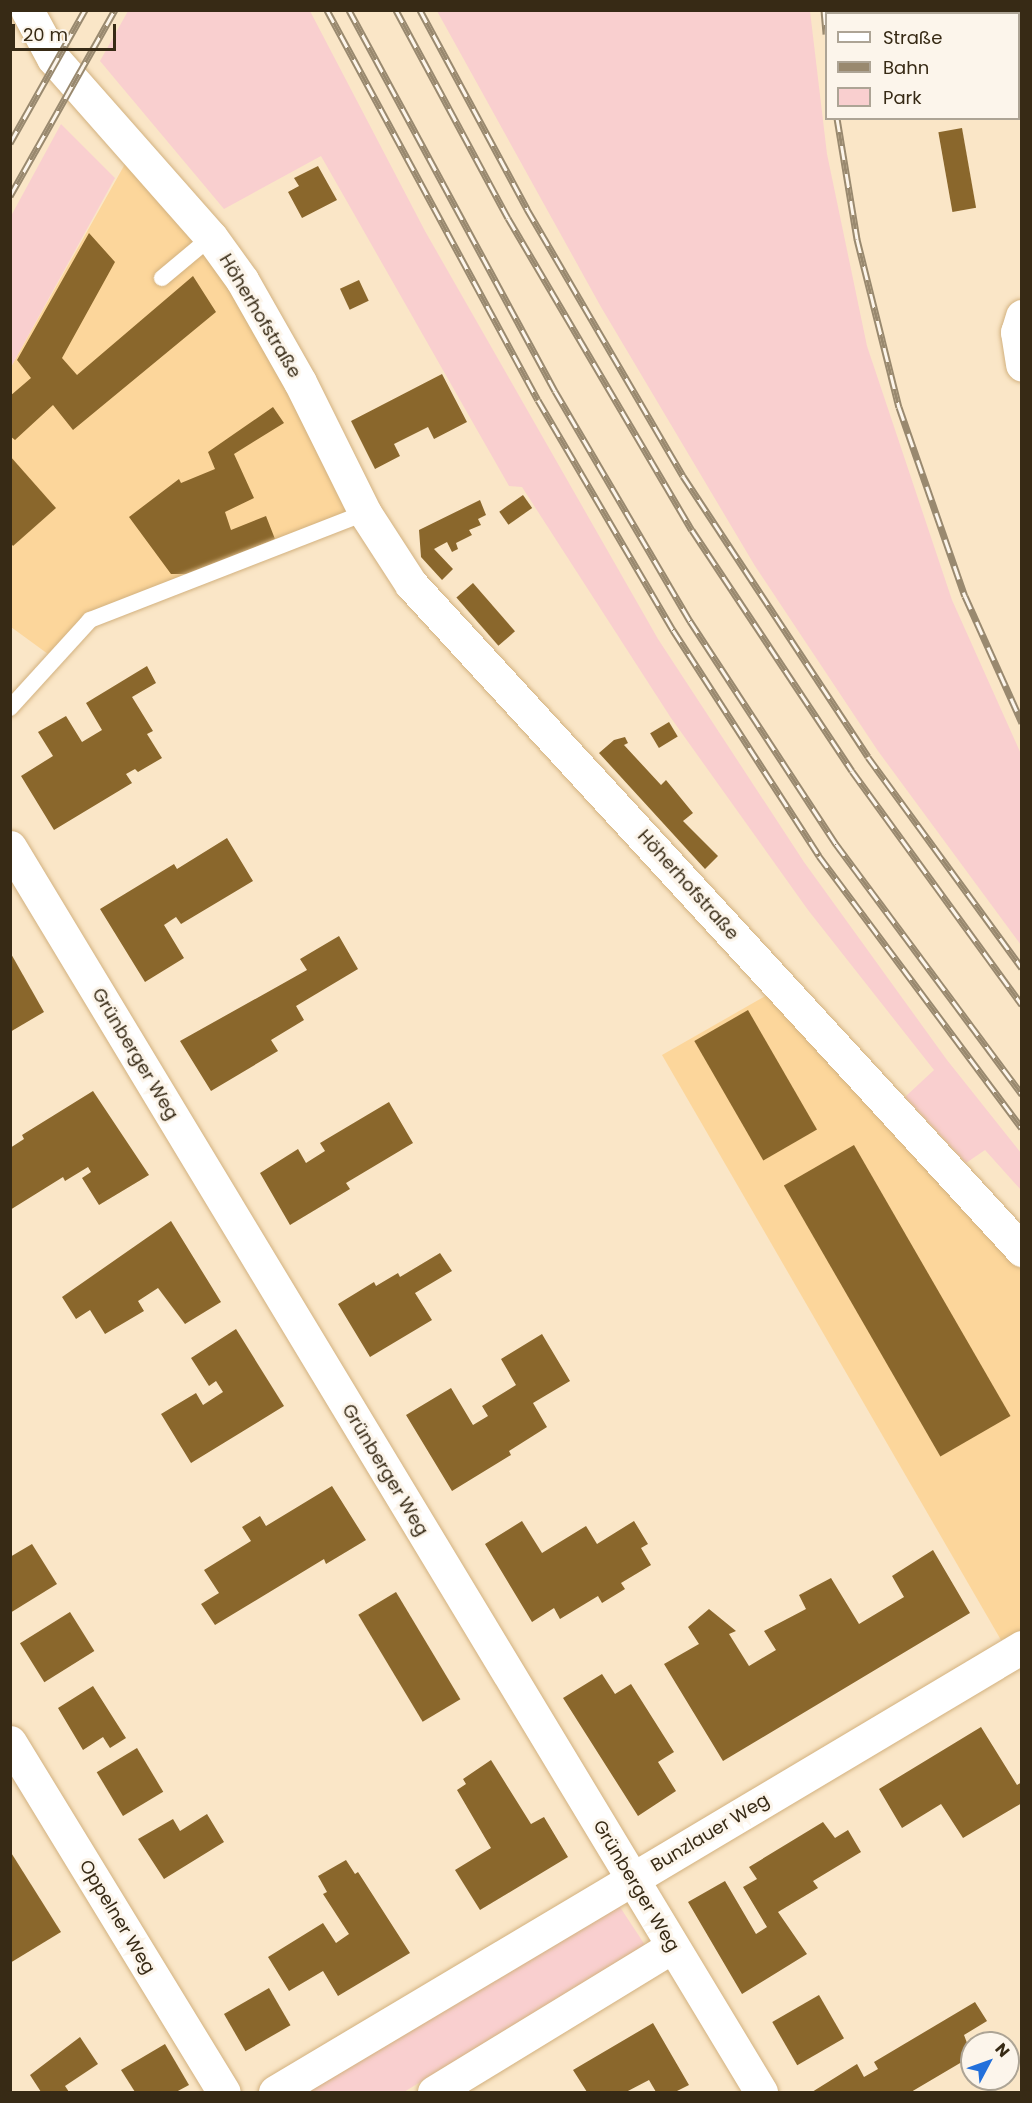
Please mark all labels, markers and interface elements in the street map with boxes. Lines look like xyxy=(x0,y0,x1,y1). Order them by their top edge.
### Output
scale bar xyxy=(15,12,118,50)
legend xyxy=(825,12,1020,120)
text: 20 m xyxy=(23,22,68,47)
text: Straße xyxy=(883,25,942,50)
text: Bahn xyxy=(883,55,929,80)
text: Park xyxy=(883,85,922,110)
street label: Höherhofstraße xyxy=(215,250,305,382)
street label: Höherhofstraße xyxy=(633,826,743,944)
street label: Grünberger Weg xyxy=(87,984,183,1124)
street label: Grünberger Weg xyxy=(337,1400,433,1540)
street label: Bunzlauer Weg xyxy=(647,1789,773,1877)
street label: Grünberger Weg xyxy=(588,1816,684,1956)
street label: Oppelner Weg xyxy=(74,1856,160,1978)
north arrow xyxy=(960,2031,1020,2091)
text: N xyxy=(990,2038,1015,2062)

